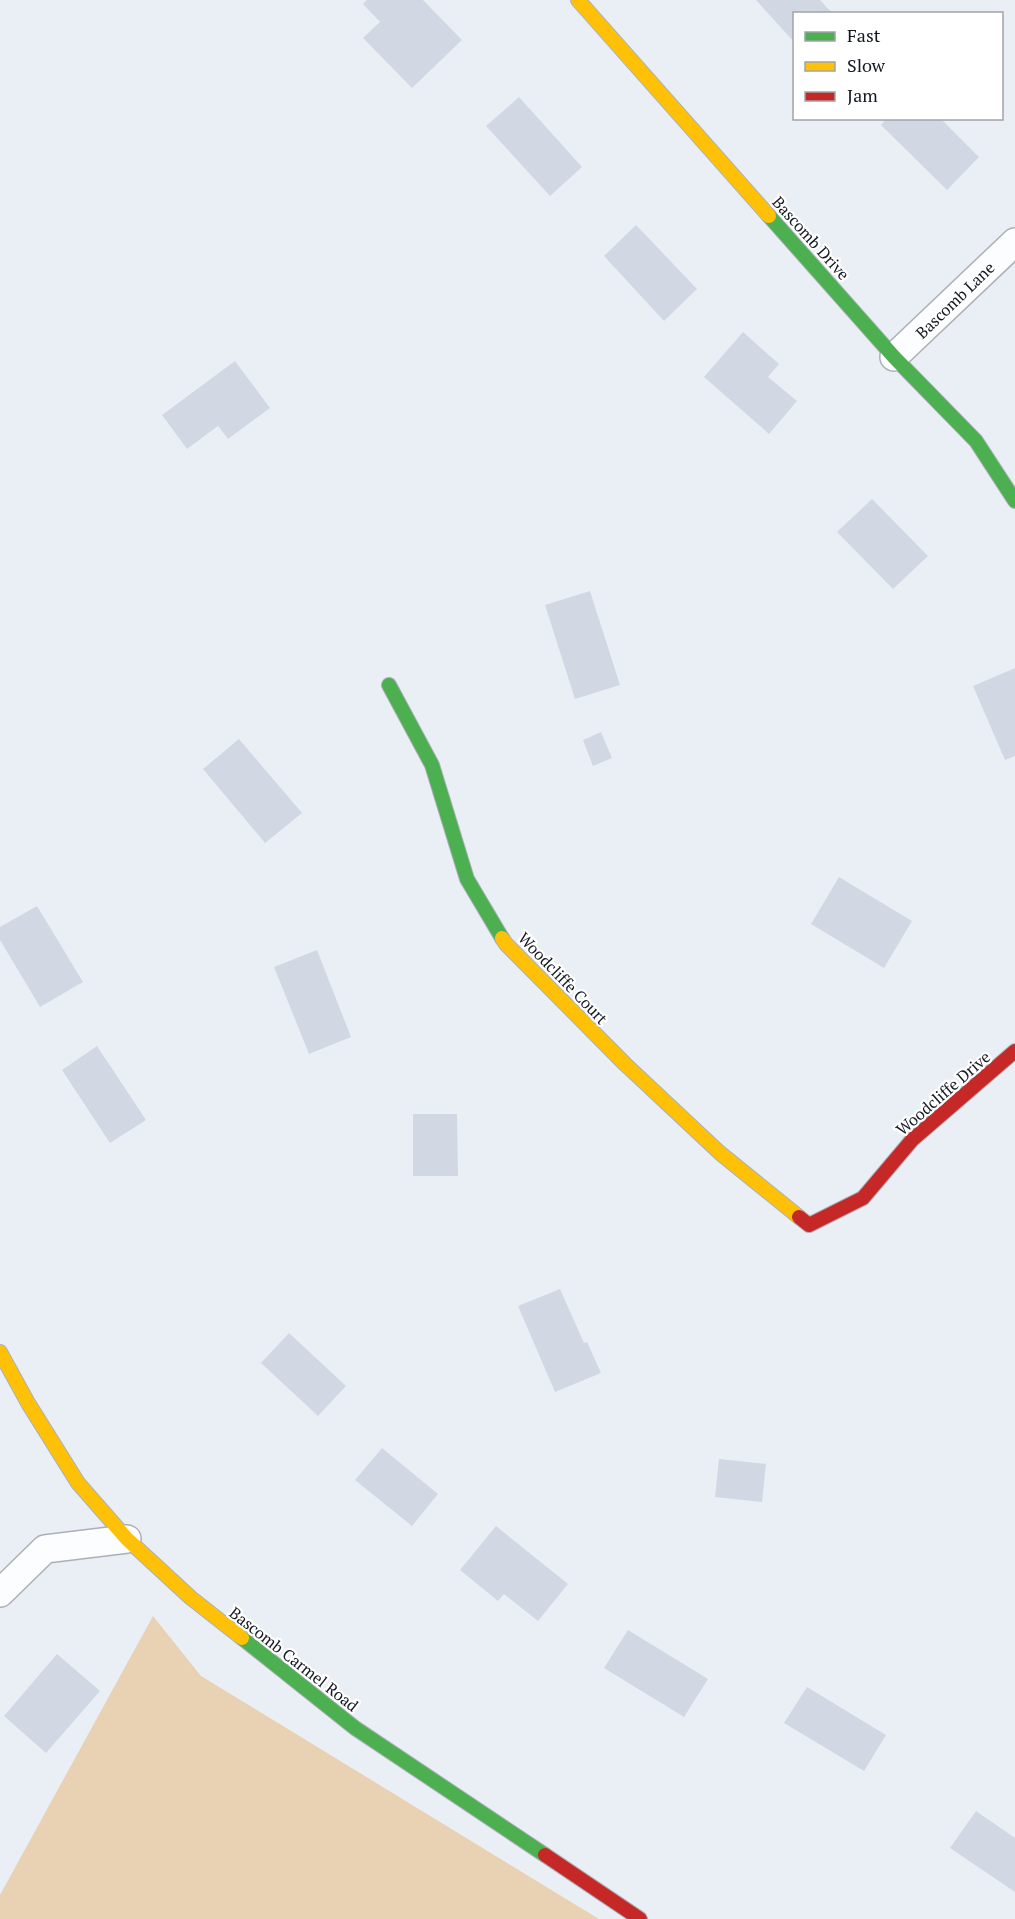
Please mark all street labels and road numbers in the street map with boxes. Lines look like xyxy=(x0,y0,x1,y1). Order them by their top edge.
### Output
street label: Bascomb Drive xyxy=(768,191,854,285)
street label: Bascomb Lane xyxy=(911,257,999,343)
street label: Woodcliffe Court xyxy=(513,927,613,1029)
street label: Woodcliffe Drive xyxy=(891,1046,995,1140)
street label: Bascomb Carmel Road xyxy=(225,1602,363,1716)

